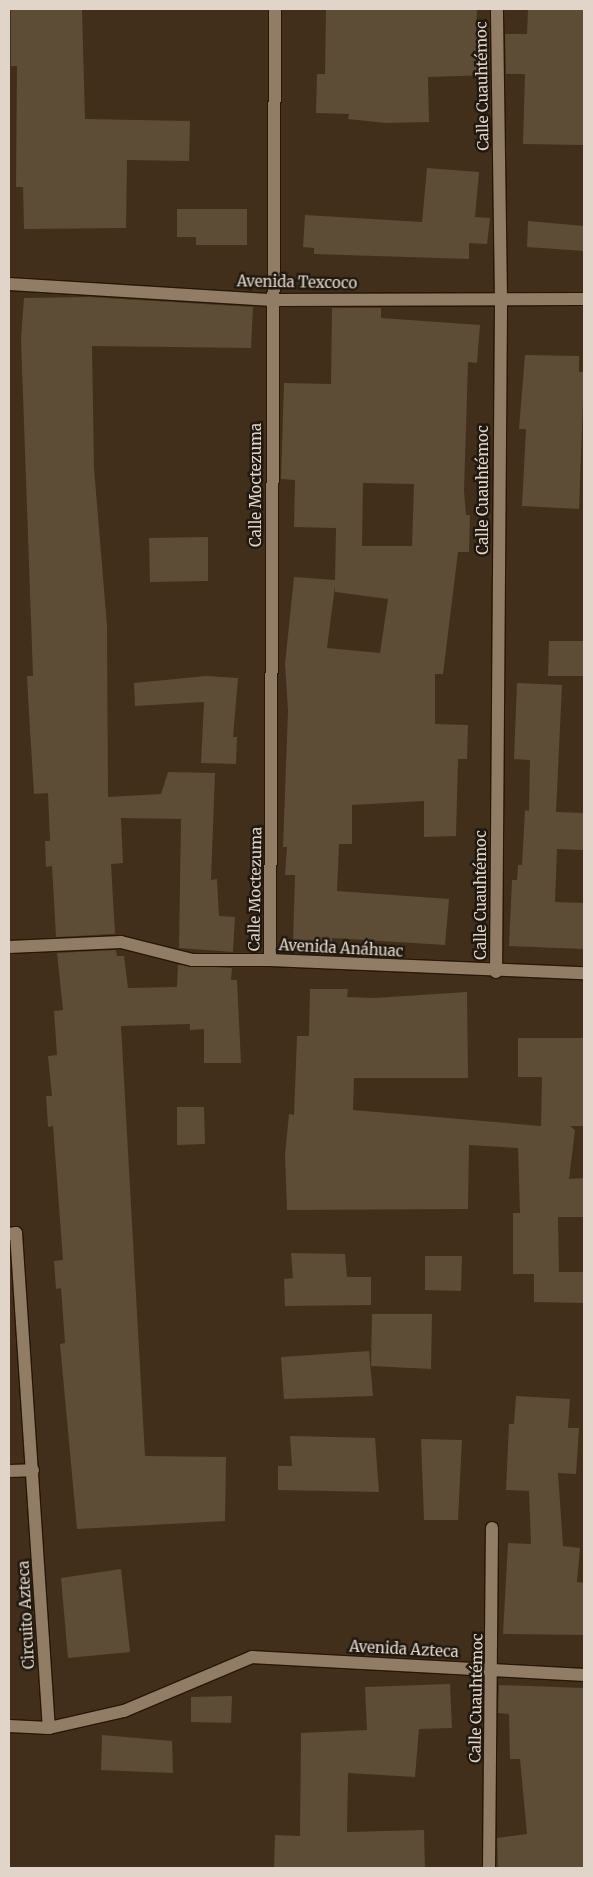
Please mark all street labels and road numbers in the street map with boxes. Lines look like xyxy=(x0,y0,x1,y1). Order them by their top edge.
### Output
street label: Calle Cuauhtémoc xyxy=(472,21,492,151)
street label: Avenida Texcoco xyxy=(237,272,357,292)
street label: Calle Moctezuma xyxy=(247,423,265,547)
street label: Calle Cuauhtémoc xyxy=(474,425,492,555)
street label: Calle Moctezuma xyxy=(245,827,265,951)
street label: Calle Cuauhtémoc xyxy=(472,830,490,960)
street label: Avenida Anáhuac xyxy=(278,936,404,960)
street label: Circuito Azteca xyxy=(14,1560,38,1670)
street label: Calle Cuauhtémoc xyxy=(466,1633,486,1763)
street label: Avenida Azteca xyxy=(349,1637,459,1661)

